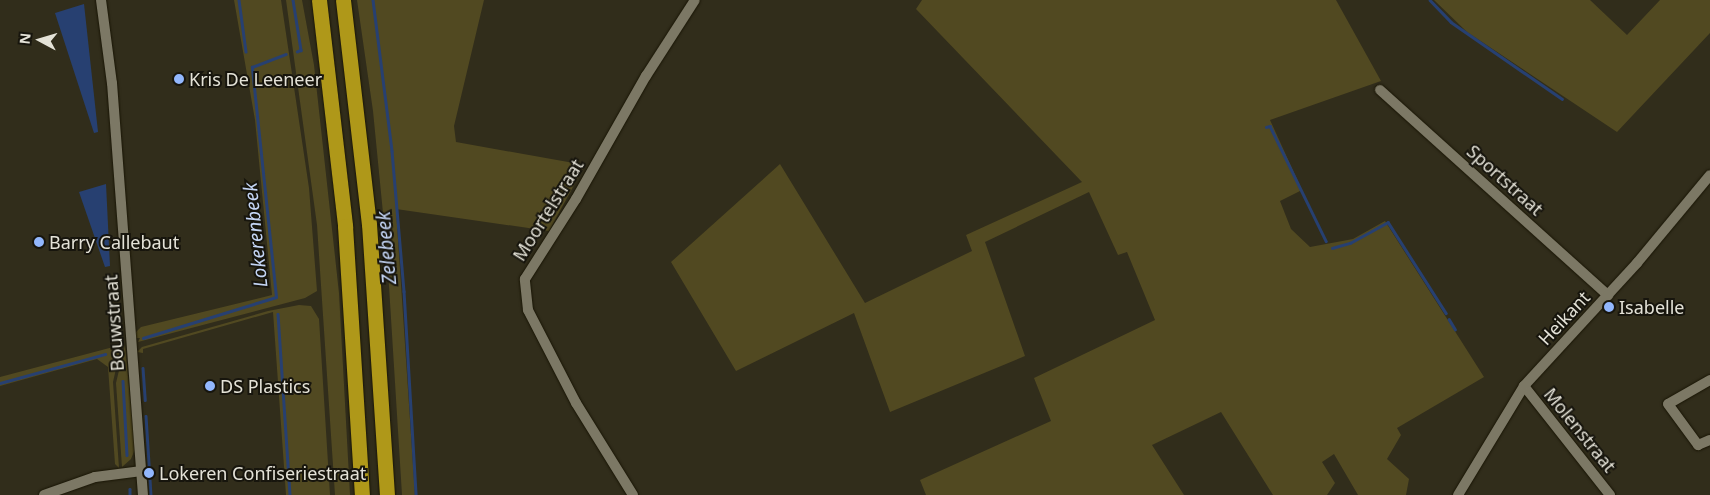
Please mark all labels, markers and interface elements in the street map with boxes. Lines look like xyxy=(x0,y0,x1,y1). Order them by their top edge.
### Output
north arrow xyxy=(15,15,65,65)
text: N xyxy=(15,32,35,45)
place label: Kris De Leeneer xyxy=(189,68,322,90)
marker: Kris De Leeneer xyxy=(173,73,185,85)
street label: Sportstraat xyxy=(1463,140,1547,220)
street label: Moortelstraat xyxy=(508,155,588,265)
water label: Lokerenbeek xyxy=(239,181,273,289)
water label: Zelebeek xyxy=(372,210,402,286)
place label: Barry Callebaut xyxy=(49,231,179,253)
marker: Barry Callebaut xyxy=(33,236,45,248)
street label: Bouwstraat xyxy=(100,274,128,372)
street label: Heikant xyxy=(1534,287,1594,349)
place label: Isabelle xyxy=(1619,296,1684,318)
marker: Isabelle xyxy=(1603,301,1615,313)
place label: DS Plastics xyxy=(220,375,310,397)
marker: DS Plastics xyxy=(204,380,216,392)
street label: Molenstraat xyxy=(1540,384,1620,476)
place label: Lokeren Confiseriestraat xyxy=(159,462,366,484)
marker: Lokeren Confiseriestraat xyxy=(143,467,155,479)

